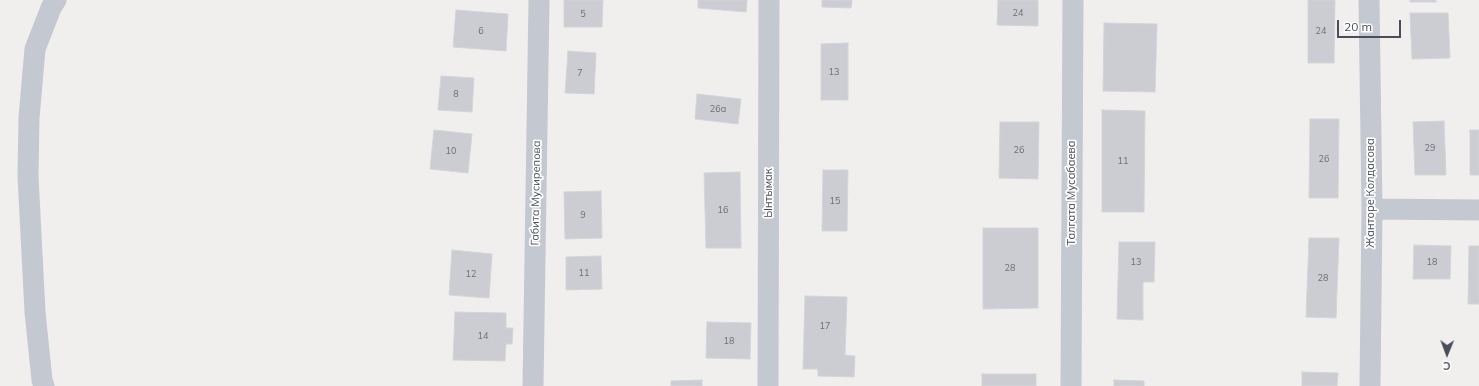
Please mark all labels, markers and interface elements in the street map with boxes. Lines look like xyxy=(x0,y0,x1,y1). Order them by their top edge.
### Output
house number: 24 xyxy=(1013,8,1023,18)
house number: 5 xyxy=(580,9,586,19)
scale bar xyxy=(1339,12,1403,38)
text: 20 m xyxy=(1344,19,1372,34)
house number: 6 xyxy=(478,26,484,36)
house number: 24 xyxy=(1316,26,1326,36)
house number: 13 xyxy=(829,67,839,77)
house number: 7 xyxy=(577,68,583,78)
house number: 8 xyxy=(453,89,459,99)
house number: 26а xyxy=(710,104,726,114)
street label: Жанторе Колдасова xyxy=(1364,138,1378,248)
street label: Габита Мусирепова xyxy=(528,140,544,246)
street label: Талгата Мусабаева xyxy=(1065,141,1079,245)
house number: 29 xyxy=(1425,143,1435,153)
house number: 26 xyxy=(1014,145,1024,155)
house number: 10 xyxy=(446,146,456,156)
house number: 26 xyxy=(1319,154,1329,164)
house number: 11 xyxy=(1118,156,1128,166)
street label: Ынтымак xyxy=(762,168,776,218)
house number: 15 xyxy=(830,196,840,206)
house number: 16 xyxy=(718,205,728,215)
house number: 9 xyxy=(580,210,586,220)
house number: 13 xyxy=(1131,257,1141,267)
house number: 18 xyxy=(1427,257,1437,267)
house number: 28 xyxy=(1005,263,1015,273)
house number: 11 xyxy=(579,268,589,278)
house number: 12 xyxy=(466,269,476,279)
house number: 28 xyxy=(1318,273,1328,283)
house number: 17 xyxy=(820,321,830,331)
house number: 14 xyxy=(478,331,488,341)
north arrow xyxy=(1427,334,1467,374)
house number: 18 xyxy=(724,336,734,346)
text: С xyxy=(1443,359,1451,373)

